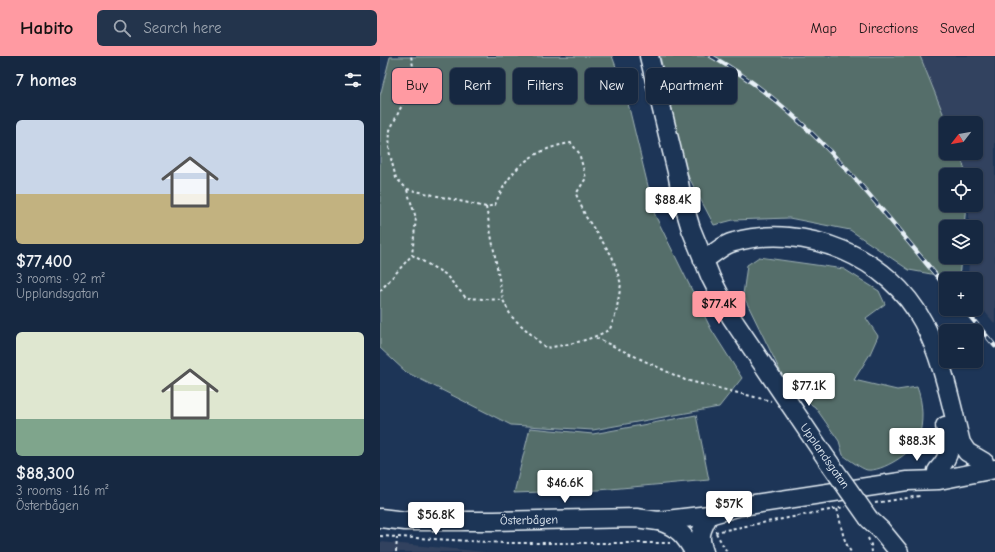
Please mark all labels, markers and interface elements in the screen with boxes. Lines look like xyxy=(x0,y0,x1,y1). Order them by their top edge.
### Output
search box xyxy=(97,10,377,46)
text: Habito xyxy=(20,17,73,39)
icon: search xyxy=(111,17,133,39)
text: Search here xyxy=(143,19,221,37)
text: Map xyxy=(810,20,837,37)
text: Directions xyxy=(859,20,918,37)
text: Saved xyxy=(940,20,975,37)
chip: Buy xyxy=(392,68,442,104)
chip: Rent xyxy=(450,68,505,104)
chip: Filters xyxy=(513,68,577,104)
chip: New xyxy=(585,68,638,104)
chip: Apartment xyxy=(646,68,737,104)
icon: filters xyxy=(342,69,364,91)
text: 7 homes xyxy=(16,71,77,90)
north arrow xyxy=(939,116,983,160)
map controls xyxy=(939,116,983,368)
icon: home xyxy=(154,146,226,218)
button: locate xyxy=(939,168,983,212)
pin: $88.4K xyxy=(640,187,706,221)
text: $88.4K xyxy=(655,192,691,207)
button: layers xyxy=(939,220,983,264)
text: $77,400 xyxy=(16,252,72,271)
text: 3 rooms · 92 m² xyxy=(16,271,105,286)
button: + xyxy=(939,272,983,316)
text: Upplandsgatan xyxy=(16,286,99,301)
pin: $77.4K xyxy=(686,291,752,325)
text: $77.4K xyxy=(701,296,737,311)
button: − xyxy=(939,324,983,368)
icon: home xyxy=(154,358,226,430)
pin: $77.1K xyxy=(776,373,842,407)
text: $77.1K xyxy=(792,378,826,393)
street label: Upplandsgatan xyxy=(797,421,853,491)
pin: $88.3K xyxy=(884,428,950,462)
text: $88.3K xyxy=(898,433,936,448)
text: $88,300 xyxy=(16,464,75,483)
pin: $46.6K xyxy=(532,470,598,504)
text: $46.6K xyxy=(546,475,584,490)
text: 3 rooms · 116 m² xyxy=(16,483,108,498)
pin: $57K xyxy=(705,491,753,525)
text: $57K xyxy=(715,496,743,511)
text: Österbågen xyxy=(16,498,79,513)
pin: $56.8K xyxy=(403,502,469,536)
text: $56.8K xyxy=(417,507,455,522)
street label: Österbågen xyxy=(500,512,558,528)

